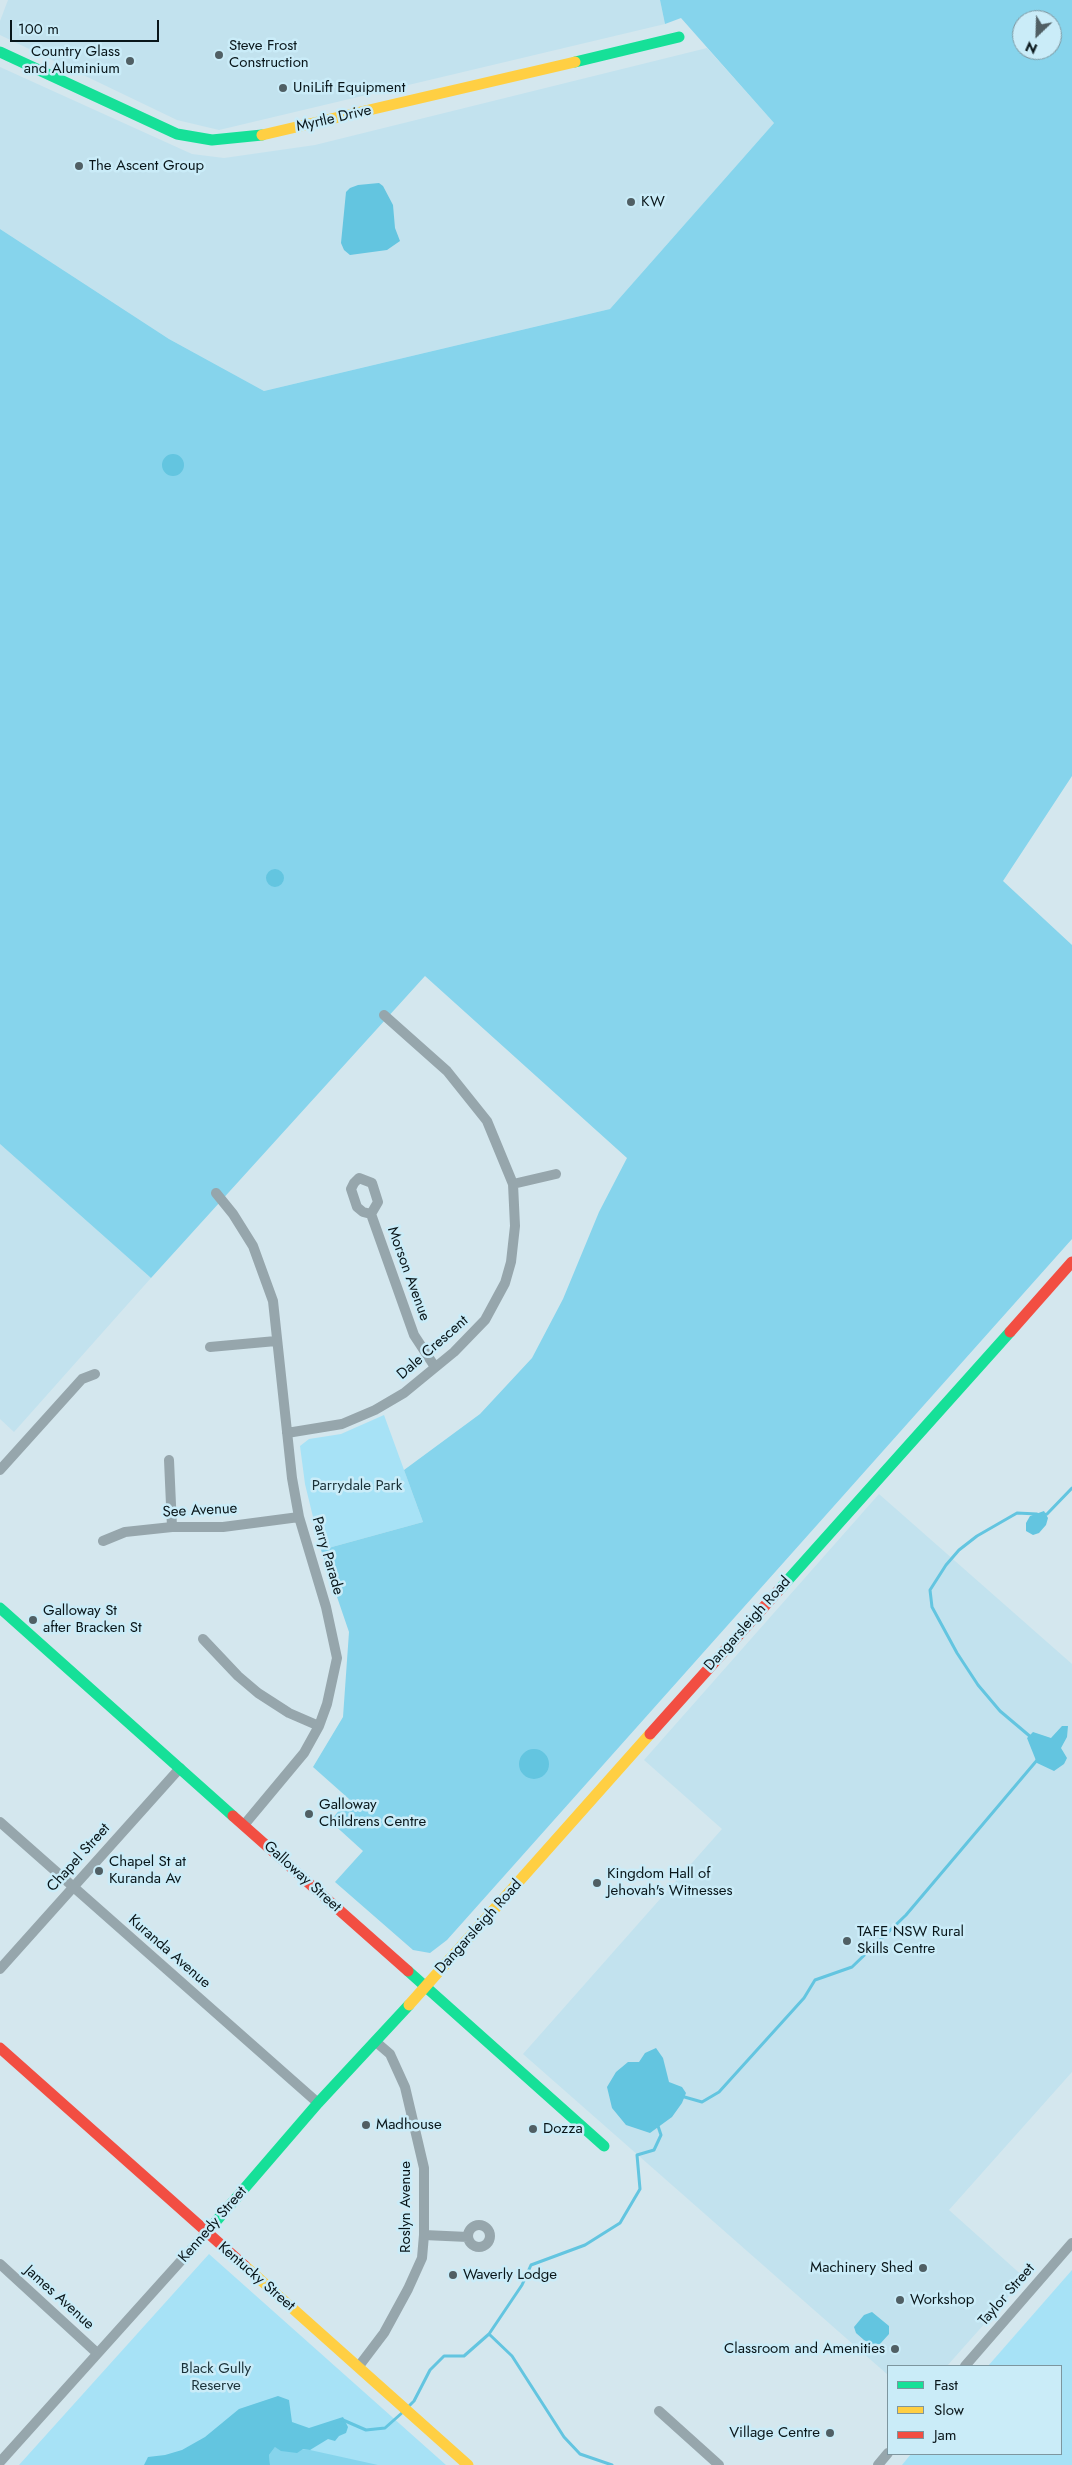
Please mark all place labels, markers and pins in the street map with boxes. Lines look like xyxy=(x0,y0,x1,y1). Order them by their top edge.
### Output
place label: Steve Frost Construction xyxy=(229,37,309,72)
place label: Country Glass and Aluminium xyxy=(24,43,120,78)
marker: Steve Frost Construction xyxy=(213,49,225,61)
marker: Country Glass and Aluminium xyxy=(124,55,136,67)
place label: UniLift Equipment xyxy=(293,79,405,97)
marker: UniLift Equipment xyxy=(277,82,289,94)
place label: The Ascent Group xyxy=(89,157,204,175)
marker: The Ascent Group xyxy=(73,160,85,172)
place label: KW xyxy=(641,193,665,211)
marker: KW xyxy=(625,196,637,208)
place label: Galloway St after Bracken St xyxy=(43,1602,142,1637)
marker: Galloway St after Bracken St xyxy=(27,1614,39,1626)
place label: Galloway Childrens Centre xyxy=(319,1796,426,1831)
marker: Galloway Childrens Centre xyxy=(303,1808,315,1820)
place label: Chapel St at Kuranda Av xyxy=(109,1853,186,1888)
marker: Chapel St at Kuranda Av xyxy=(93,1865,105,1877)
place label: Kingdom Hall of Jehovah's Witnesses xyxy=(607,1865,733,1900)
marker: Kingdom Hall of Jehovah's Witnesses xyxy=(591,1877,603,1889)
place label: TAFE NSW Rural Skills Centre xyxy=(857,1923,964,1958)
marker: TAFE NSW Rural Skills Centre xyxy=(841,1935,853,1947)
place label: Madhouse xyxy=(376,2116,442,2134)
marker: Madhouse xyxy=(360,2119,372,2131)
place label: Dozza xyxy=(543,2120,583,2138)
marker: Dozza xyxy=(527,2123,539,2135)
place label: Machinery Shed xyxy=(810,2259,913,2277)
marker: Machinery Shed xyxy=(917,2262,929,2274)
place label: Waverly Lodge xyxy=(463,2266,557,2284)
marker: Waverly Lodge xyxy=(447,2269,459,2281)
place label: Workshop xyxy=(910,2291,974,2309)
marker: Workshop xyxy=(894,2294,906,2306)
place label: Classroom and Amenities xyxy=(724,2340,885,2358)
marker: Classroom and Amenities xyxy=(889,2343,901,2355)
place label: Village Centre xyxy=(729,2424,820,2442)
marker: Village Centre xyxy=(824,2427,836,2439)

